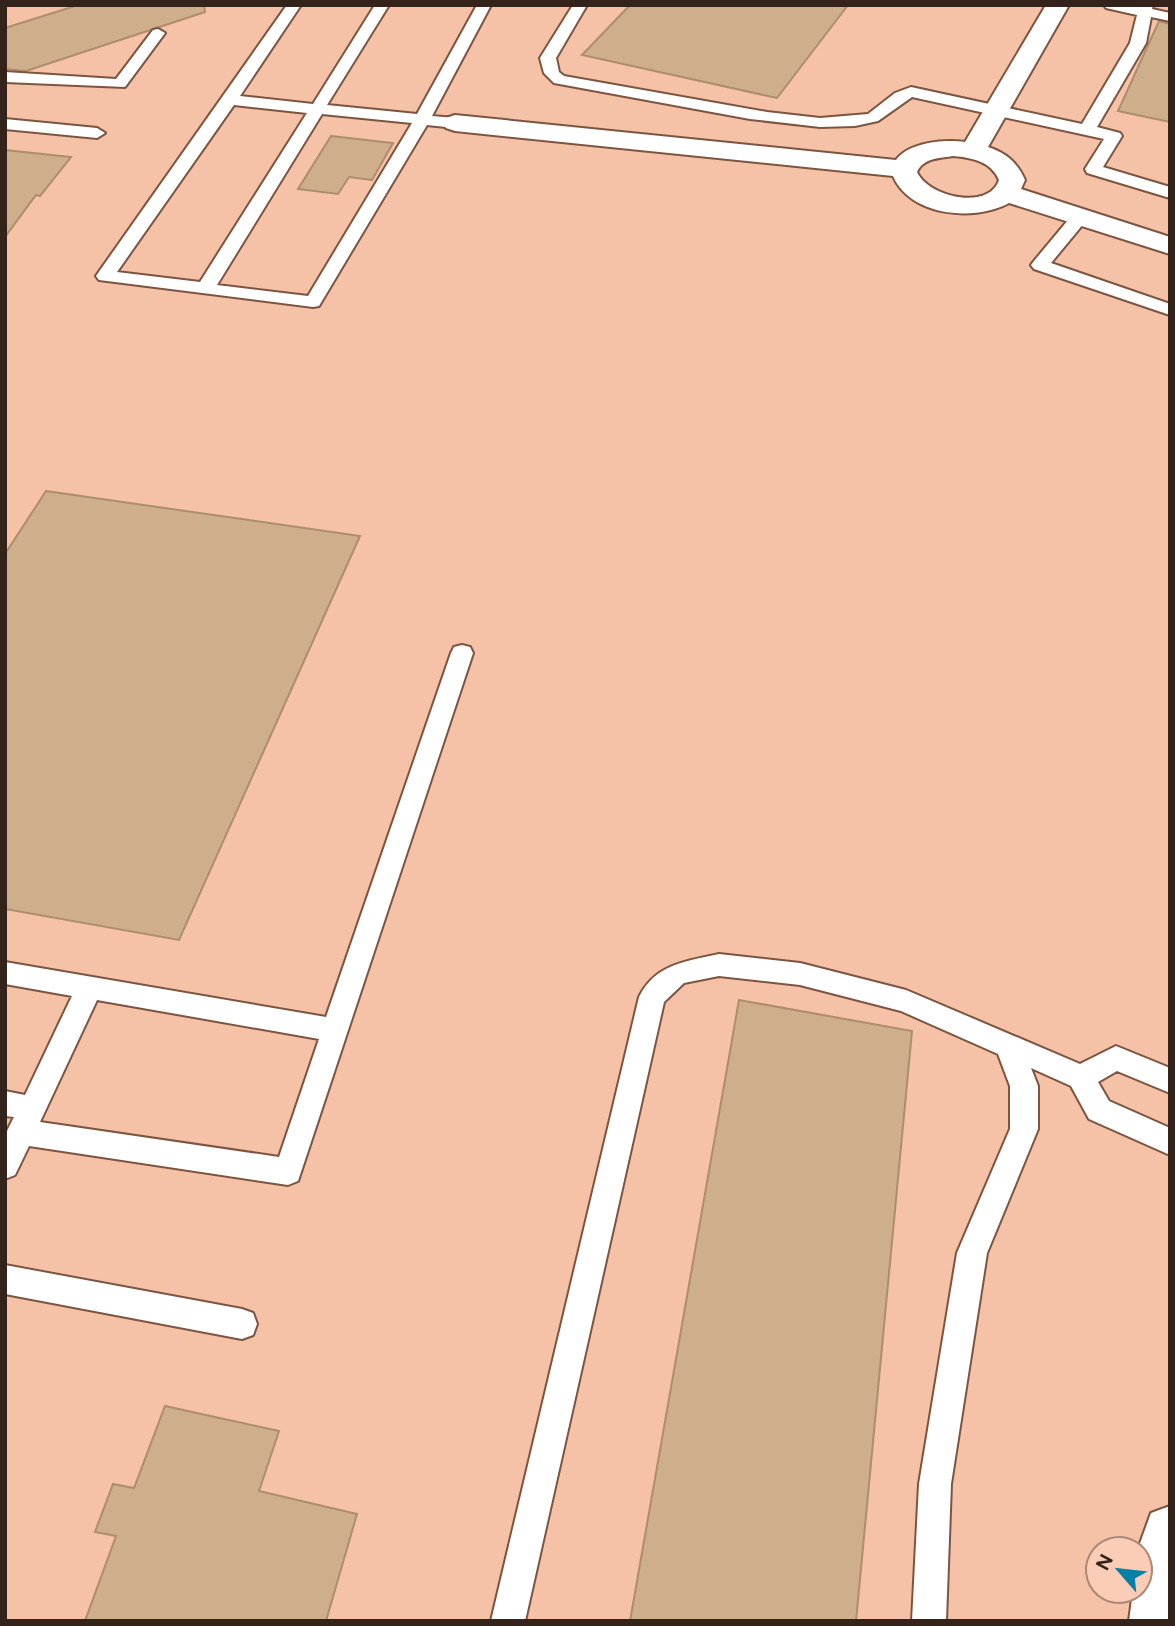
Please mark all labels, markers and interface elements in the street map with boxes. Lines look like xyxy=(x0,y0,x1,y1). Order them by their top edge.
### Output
north arrow xyxy=(1084,1535,1154,1605)
text: N xyxy=(1091,1550,1118,1574)

